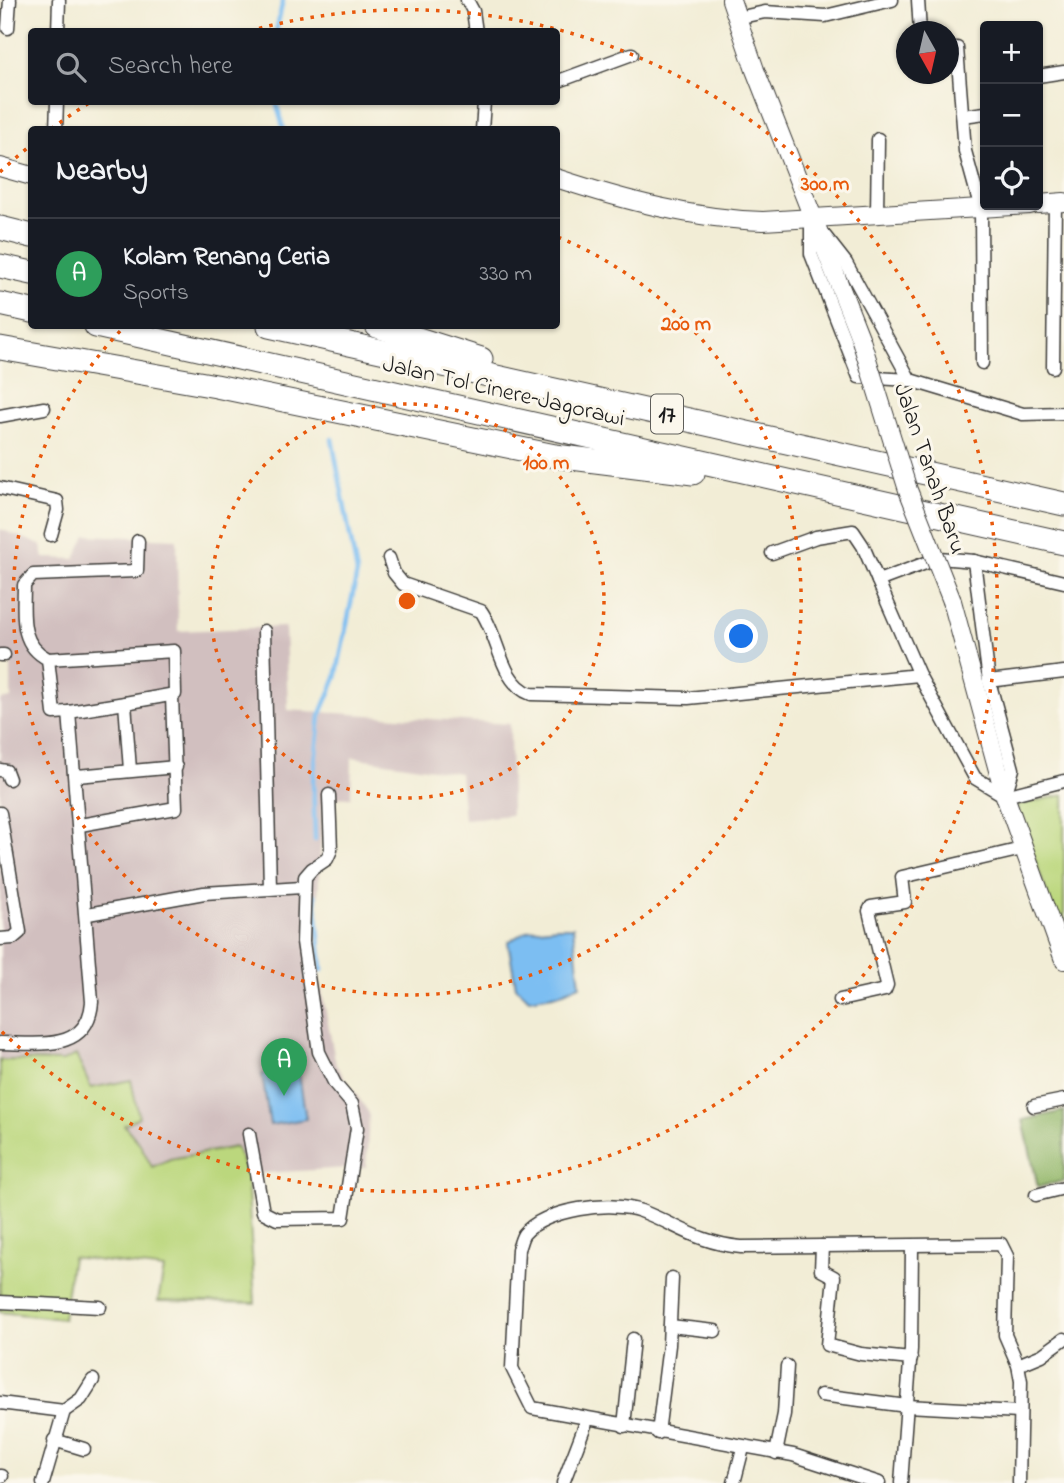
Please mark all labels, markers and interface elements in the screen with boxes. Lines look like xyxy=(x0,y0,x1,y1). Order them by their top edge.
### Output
north arrow xyxy=(896,21,959,84)
map controls xyxy=(980,21,1043,210)
button: + xyxy=(980,21,1043,84)
search box xyxy=(28,28,560,105)
icon: search xyxy=(52,48,90,86)
text: Search here xyxy=(108,48,233,86)
button: − xyxy=(980,84,1043,147)
button: locate xyxy=(980,147,1043,210)
text: Nearby xyxy=(56,150,148,194)
text: 300 m xyxy=(800,170,849,200)
text: Kolam Renang Ceria xyxy=(123,239,330,277)
text: A xyxy=(72,258,86,291)
text: 330 m xyxy=(479,258,532,291)
text: Sports xyxy=(123,277,189,310)
text: 200 m xyxy=(660,310,711,340)
street label: Jalan Tol Cinere–Jagorawi xyxy=(379,348,628,437)
street label: Jalan Tanah Baru xyxy=(883,379,974,559)
road number: 17 xyxy=(651,394,683,434)
text: 100 m xyxy=(523,449,569,479)
centre of rings xyxy=(395,589,419,613)
your location xyxy=(724,619,758,653)
pin: A xyxy=(261,1038,307,1096)

